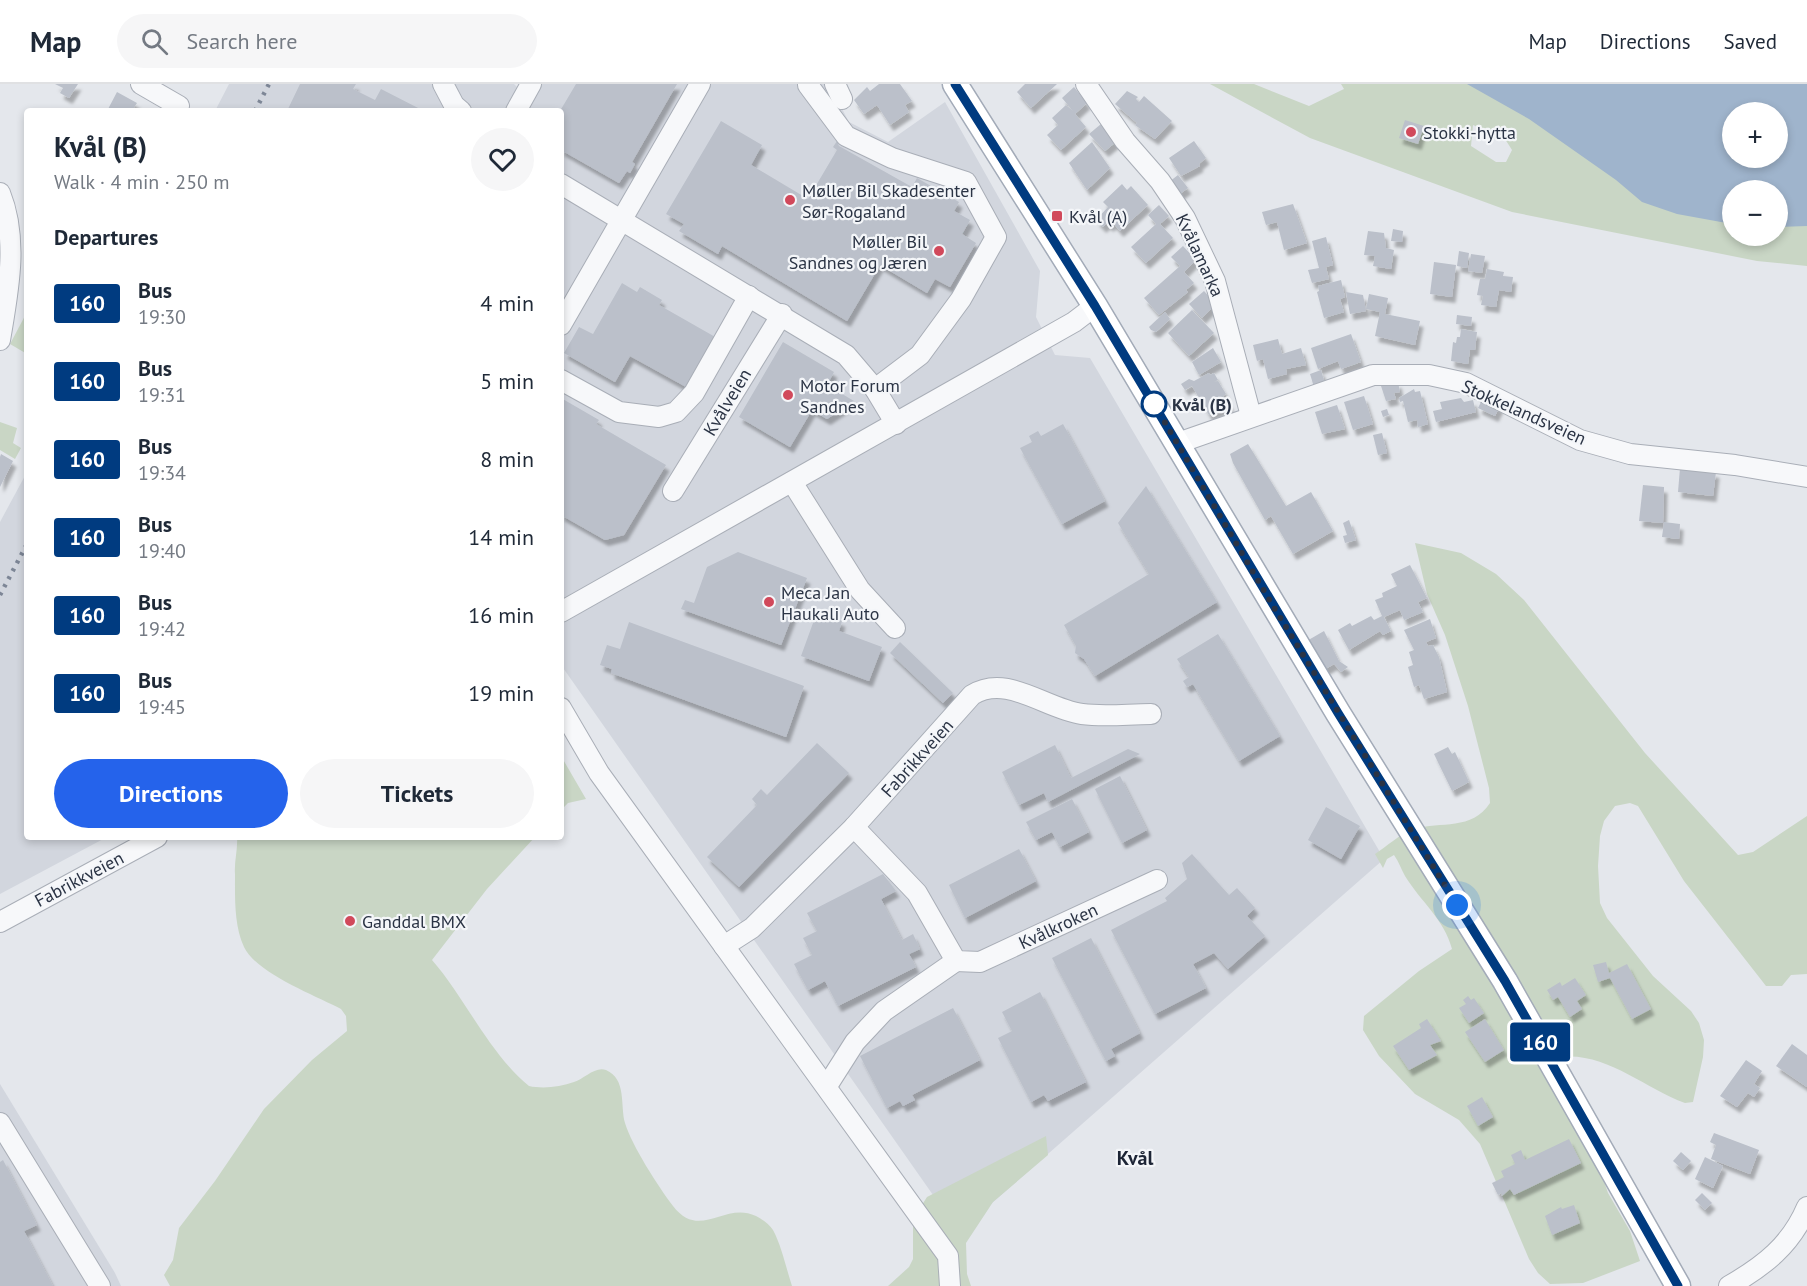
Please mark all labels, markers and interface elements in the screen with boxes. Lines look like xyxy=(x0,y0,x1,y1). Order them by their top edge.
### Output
search box xyxy=(117,14,537,68)
text: Map xyxy=(30,23,81,60)
icon: search xyxy=(138,25,171,58)
text: Search here xyxy=(186,27,297,55)
text: Map xyxy=(1528,28,1567,55)
text: Directions xyxy=(1600,28,1691,55)
text: Saved xyxy=(1724,28,1777,55)
map controls xyxy=(1722,102,1788,246)
button: + xyxy=(1722,102,1788,168)
place label: Stokki-hytta xyxy=(1423,121,1516,144)
marker: Stokki-hytta xyxy=(1404,125,1418,139)
text: Kvål (B) xyxy=(54,128,147,165)
button: heart xyxy=(471,128,534,191)
text: Walk · 4 min · 250 m xyxy=(54,169,230,195)
place label: Møller Bil Skadesenter Sør-Rogaland xyxy=(802,179,976,223)
button: − xyxy=(1722,180,1788,246)
marker: Møller Bil Skadesenter Sør-Rogaland xyxy=(783,193,797,207)
place label: Kvål (A) xyxy=(1069,205,1127,228)
marker: Kvål (A) xyxy=(1050,209,1064,223)
street label: Kvålamarka xyxy=(1171,210,1229,300)
text: Departures xyxy=(54,223,158,251)
place label: Møller Bil Sandnes og Jæren xyxy=(789,230,928,274)
marker: Møller Bil Sandnes og Jæren xyxy=(932,244,946,258)
text: Bus xyxy=(138,276,172,304)
text: 4 min xyxy=(480,289,534,317)
text: 160 xyxy=(69,290,105,317)
text: 19:30 xyxy=(138,304,186,330)
text: Bus xyxy=(138,354,172,382)
street label: Kvålveien xyxy=(698,364,756,440)
text: 5 min xyxy=(480,367,534,395)
text: 160 xyxy=(69,368,105,395)
place label: Motor Forum Sandnes xyxy=(800,374,900,418)
street label: Stokkelandsveien xyxy=(1458,374,1590,450)
text: 19:31 xyxy=(138,382,186,408)
marker: Motor Forum Sandnes xyxy=(781,388,795,402)
marker: Kvål (B) xyxy=(1141,391,1167,417)
place label: Kvål (B) xyxy=(1172,393,1232,416)
text: Bus xyxy=(138,432,172,460)
text: 8 min xyxy=(480,445,534,473)
text: 160 xyxy=(69,446,105,473)
text: 19:34 xyxy=(138,460,186,486)
text: Bus xyxy=(138,510,172,538)
text: 14 min xyxy=(468,523,534,551)
text: 160 xyxy=(69,524,105,551)
text: 19:40 xyxy=(138,538,186,564)
place label: Meca Jan Haukali Auto xyxy=(781,581,879,625)
text: Bus xyxy=(138,588,172,616)
marker: Meca Jan Haukali Auto xyxy=(762,595,776,609)
text: 16 min xyxy=(468,601,534,629)
text: 160 xyxy=(69,602,105,629)
text: 19:42 xyxy=(138,616,186,642)
text: Bus xyxy=(138,666,172,694)
text: 19 min xyxy=(468,679,534,707)
text: 160 xyxy=(69,680,105,707)
text: 19:45 xyxy=(138,694,186,720)
street label: Fabrikkveien xyxy=(876,714,958,802)
button: Directions xyxy=(54,759,288,828)
button: Tickets xyxy=(300,759,534,828)
street label: Fabrikkveien xyxy=(31,846,127,912)
your location xyxy=(1442,890,1472,920)
street label: Kvålkroken xyxy=(1015,898,1101,954)
place label: Ganddal BMX xyxy=(362,910,466,933)
marker: Ganddal BMX xyxy=(343,914,357,928)
line badge: 160 xyxy=(1506,1022,1574,1062)
text: 160 xyxy=(1522,1029,1558,1056)
district label: Kvål xyxy=(1117,1145,1153,1171)

